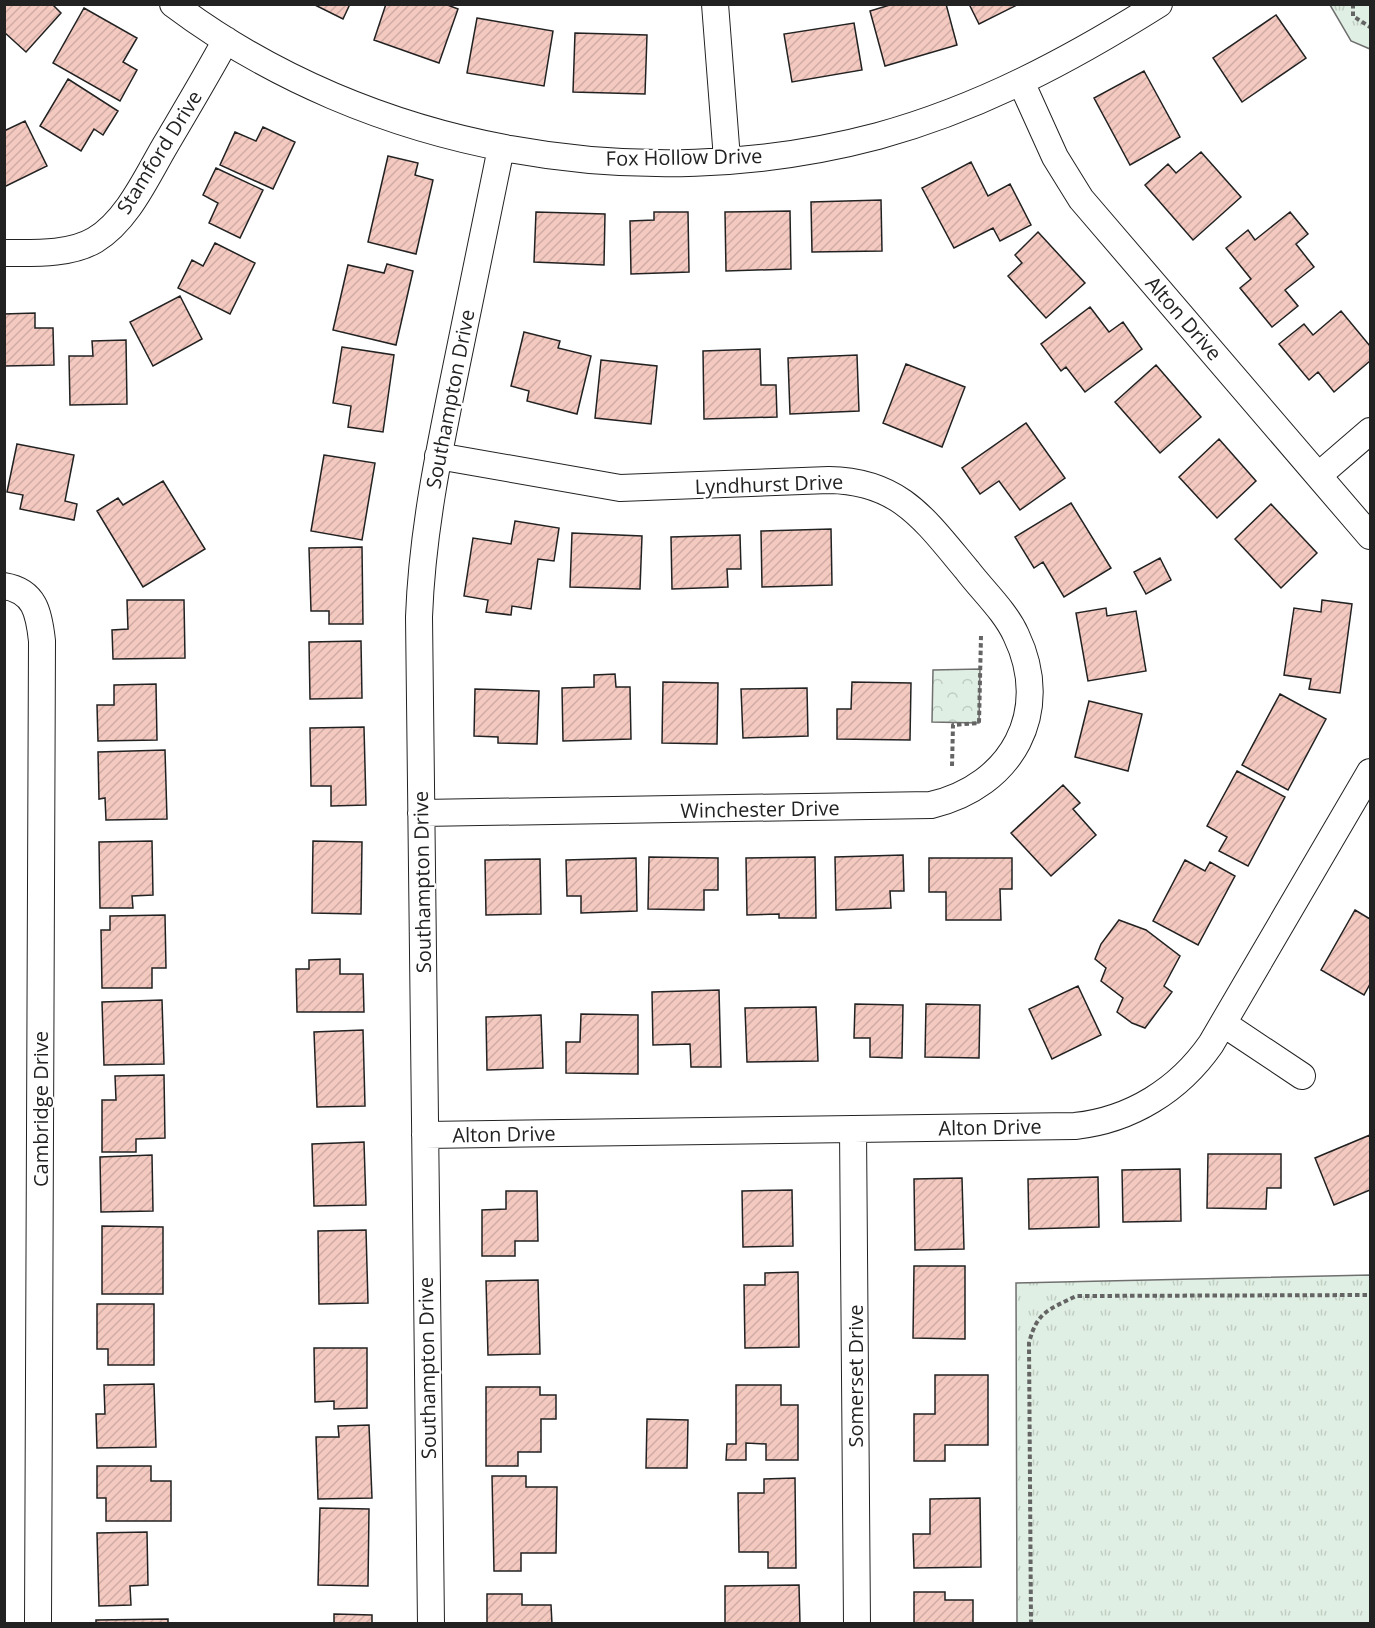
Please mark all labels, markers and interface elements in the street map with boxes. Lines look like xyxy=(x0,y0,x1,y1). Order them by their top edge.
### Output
street label: Stamford Drive xyxy=(110,85,208,219)
street label: Fox Hollow Drive xyxy=(605,142,763,172)
street label: Alton Drive xyxy=(1140,270,1228,366)
street label: Southampton Drive xyxy=(419,307,481,491)
street label: Lyndhurst Drive xyxy=(694,468,844,500)
street label: Southampton Drive xyxy=(407,791,437,973)
street label: Winchester Drive xyxy=(680,794,840,824)
street label: Cambridge Drive xyxy=(27,1031,54,1187)
street label: Alton Drive xyxy=(938,1113,1042,1141)
street label: Alton Drive xyxy=(452,1120,556,1148)
street label: Southampton Drive xyxy=(412,1277,442,1459)
street label: Somerset Drive xyxy=(842,1305,869,1447)

